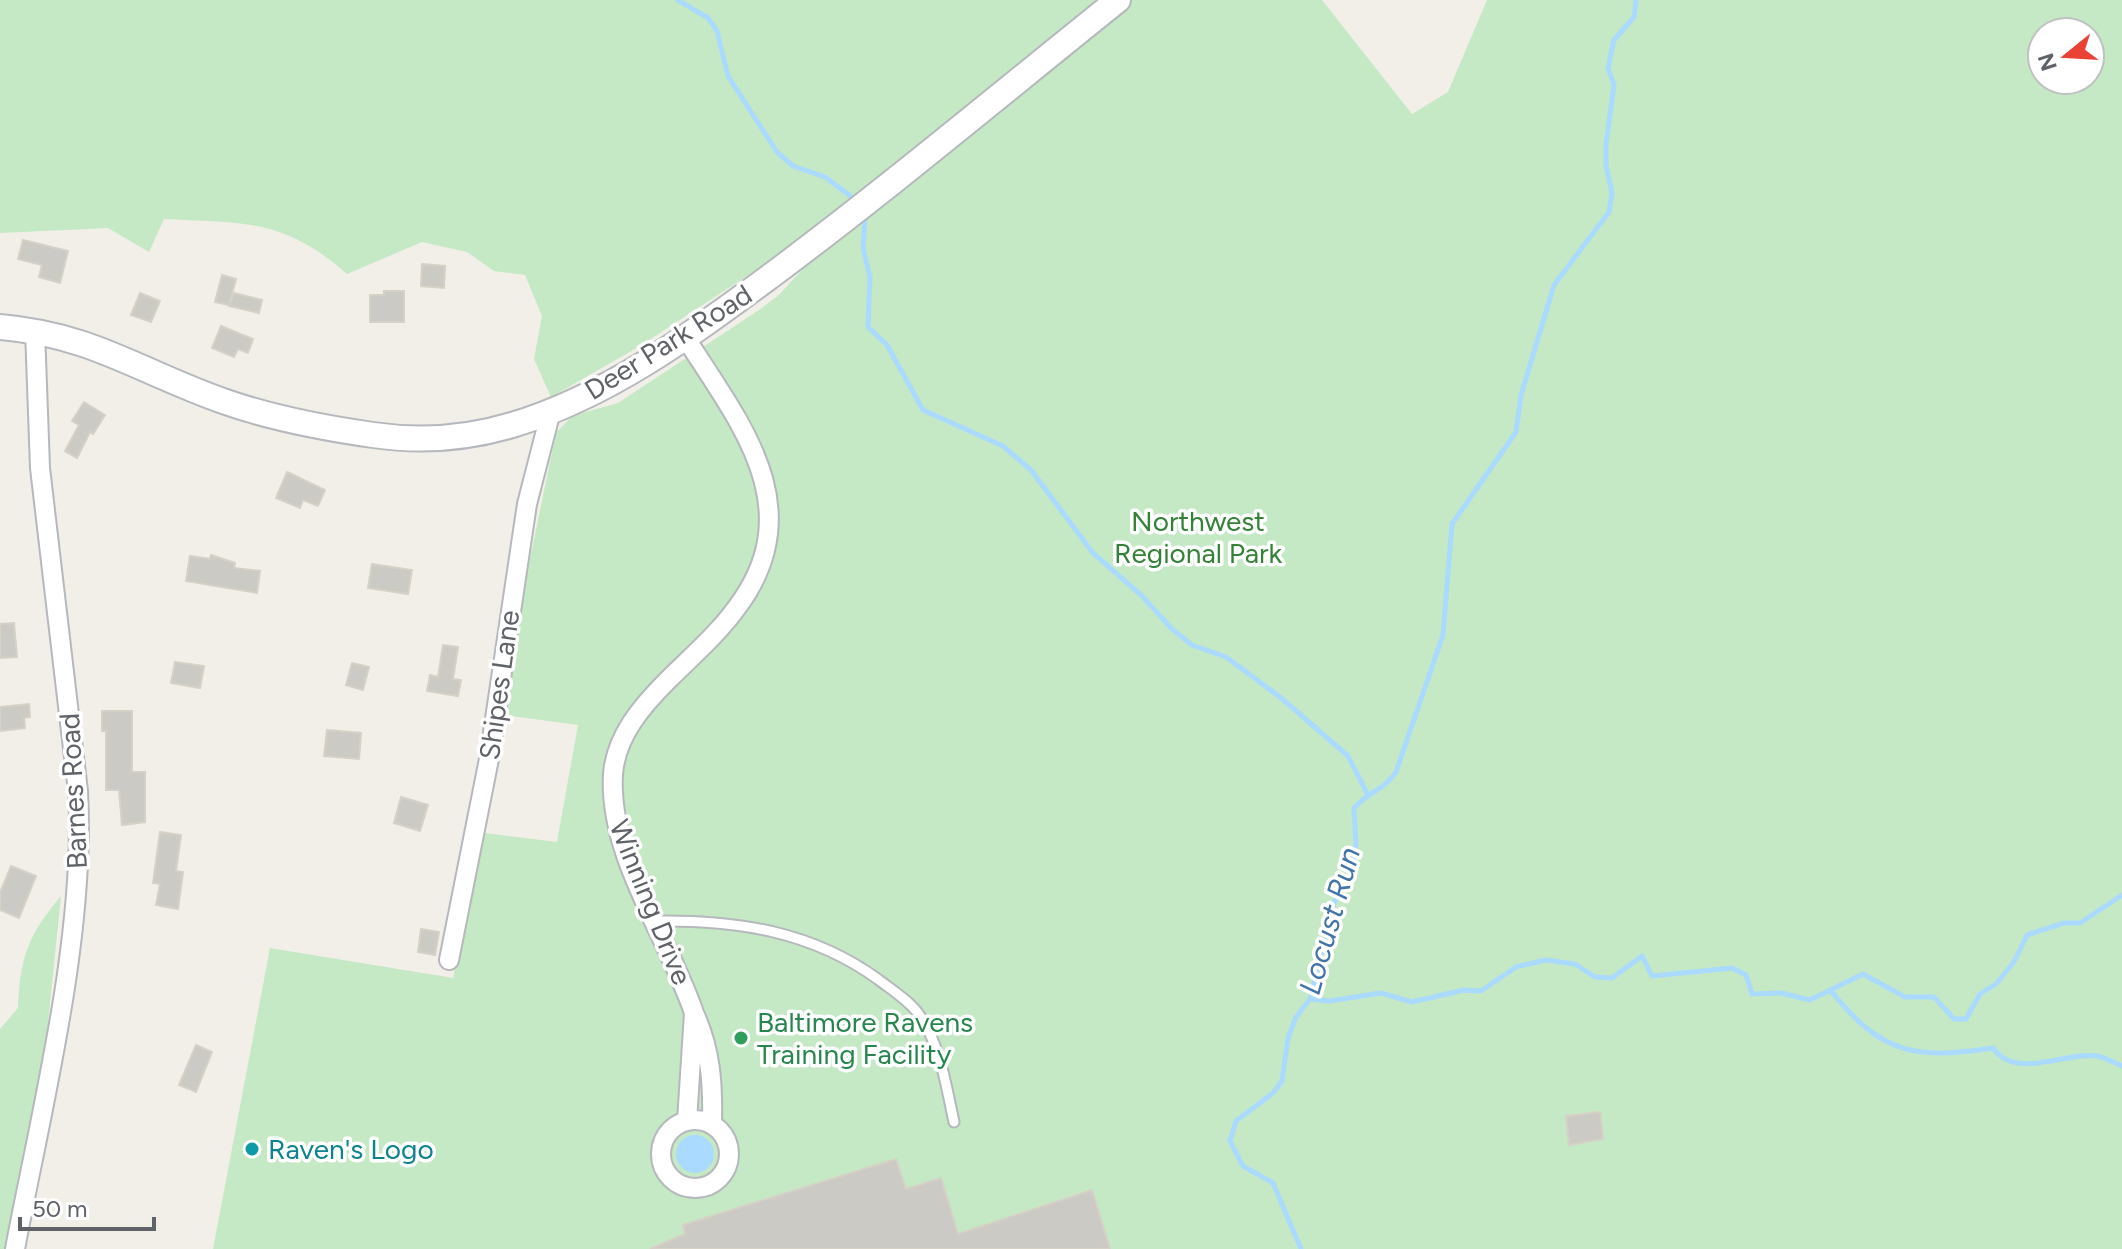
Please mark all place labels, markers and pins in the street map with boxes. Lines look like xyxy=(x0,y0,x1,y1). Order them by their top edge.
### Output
place label: Baltimore Ravens Training Facility xyxy=(757,1005,973,1071)
marker: Baltimore Ravens Training Facility xyxy=(732,1029,750,1047)
place label: Raven's Logo xyxy=(268,1132,434,1166)
marker: Raven's Logo xyxy=(243,1140,261,1158)

